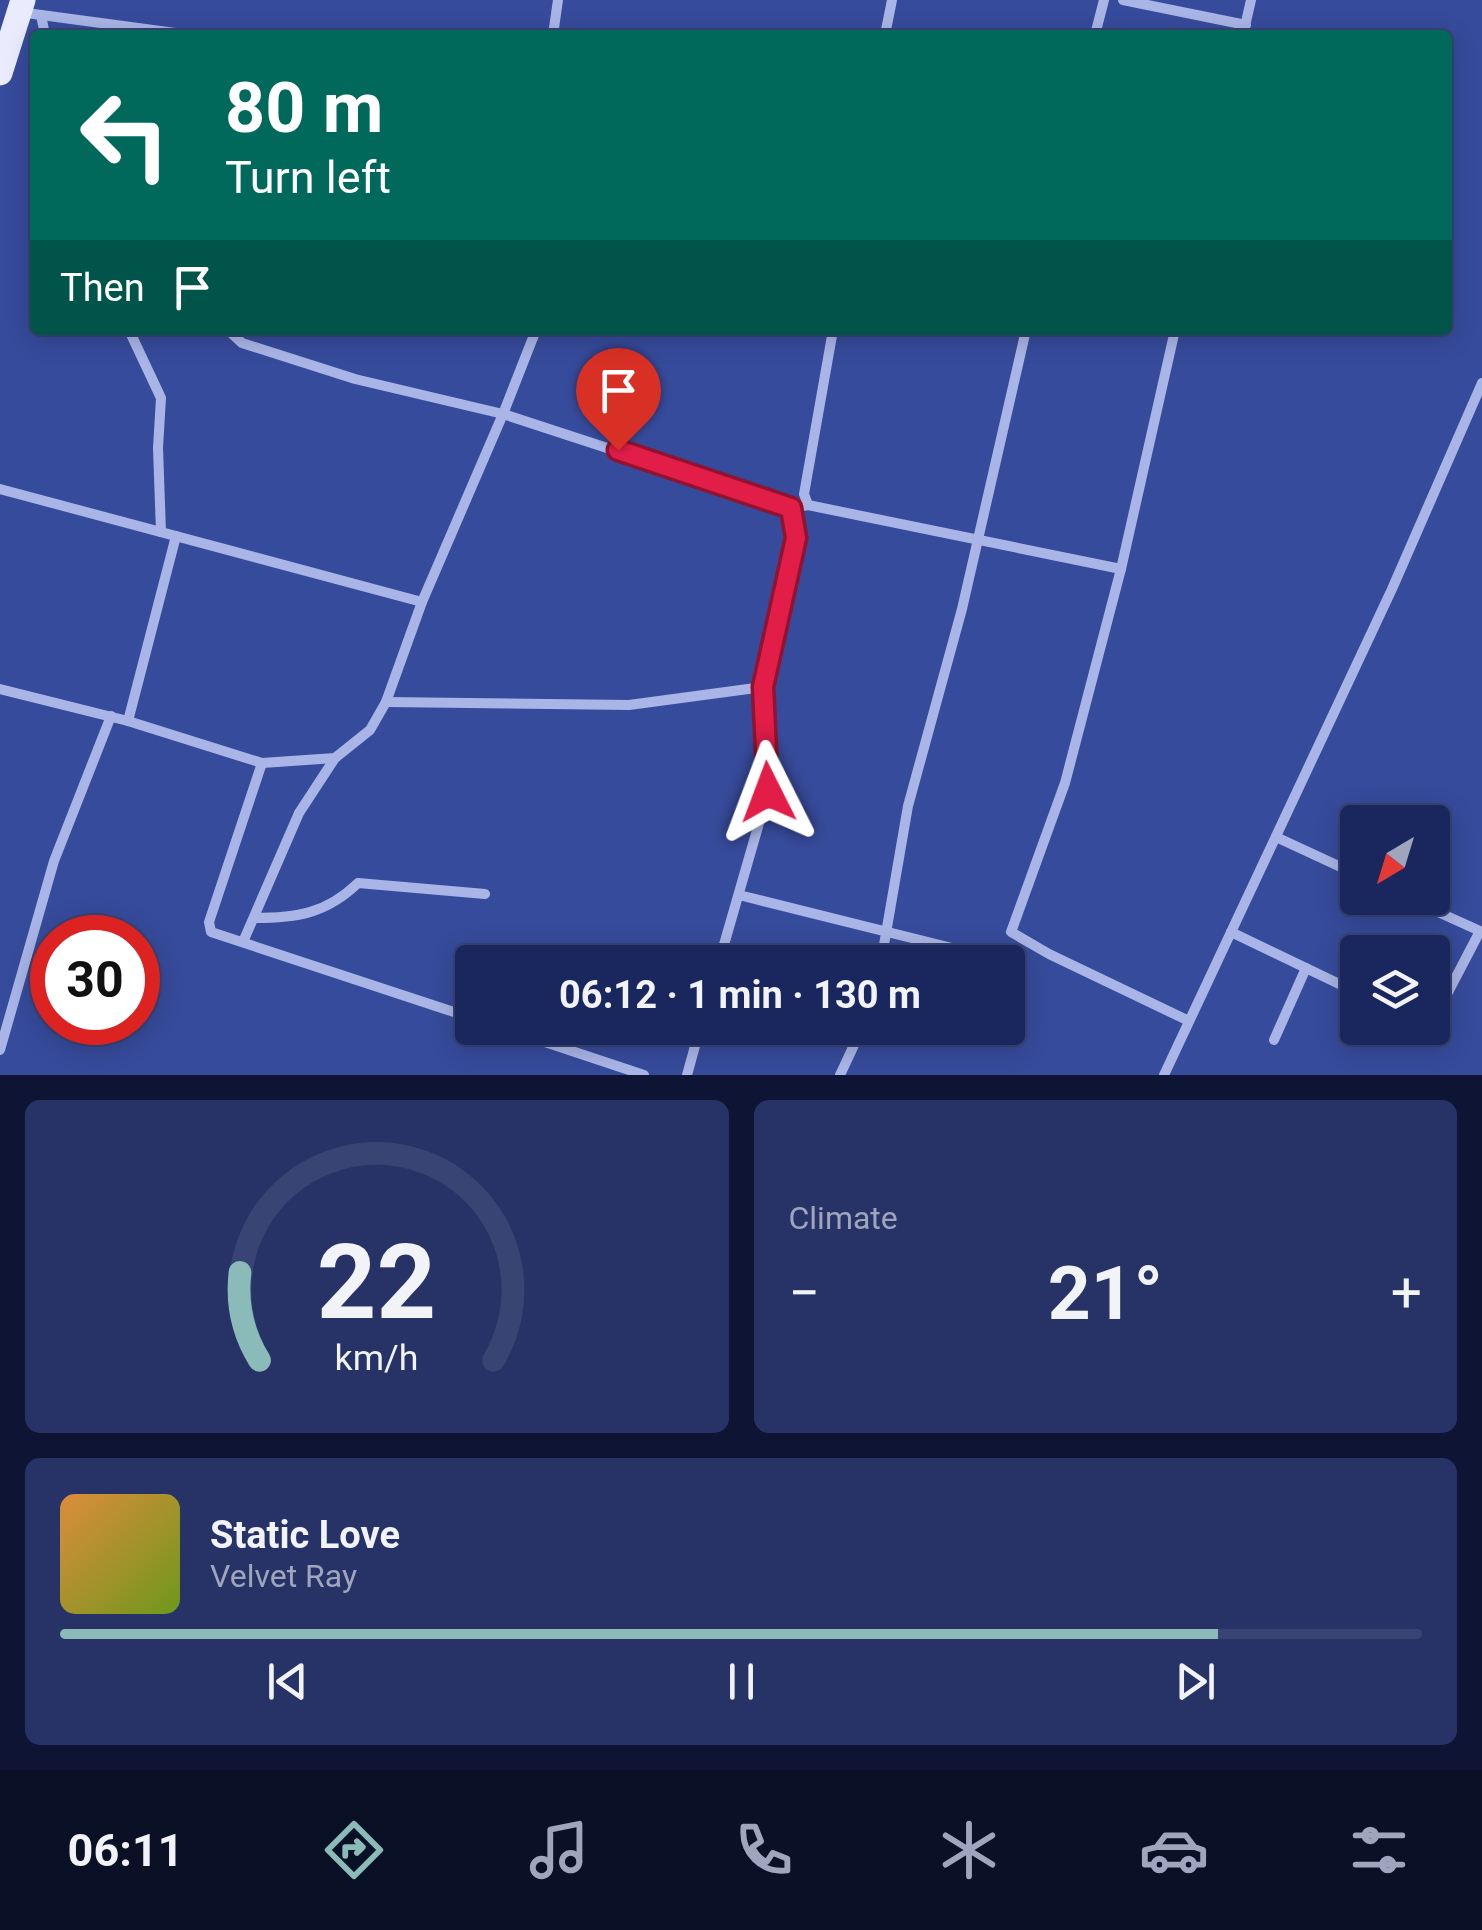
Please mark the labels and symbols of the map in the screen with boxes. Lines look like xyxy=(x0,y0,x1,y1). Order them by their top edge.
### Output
pin xyxy=(576,348,661,451)
position arrow xyxy=(716,740,820,844)
north arrow xyxy=(1340,805,1450,915)
speed limit sign: 30 xyxy=(30,915,160,1045)

